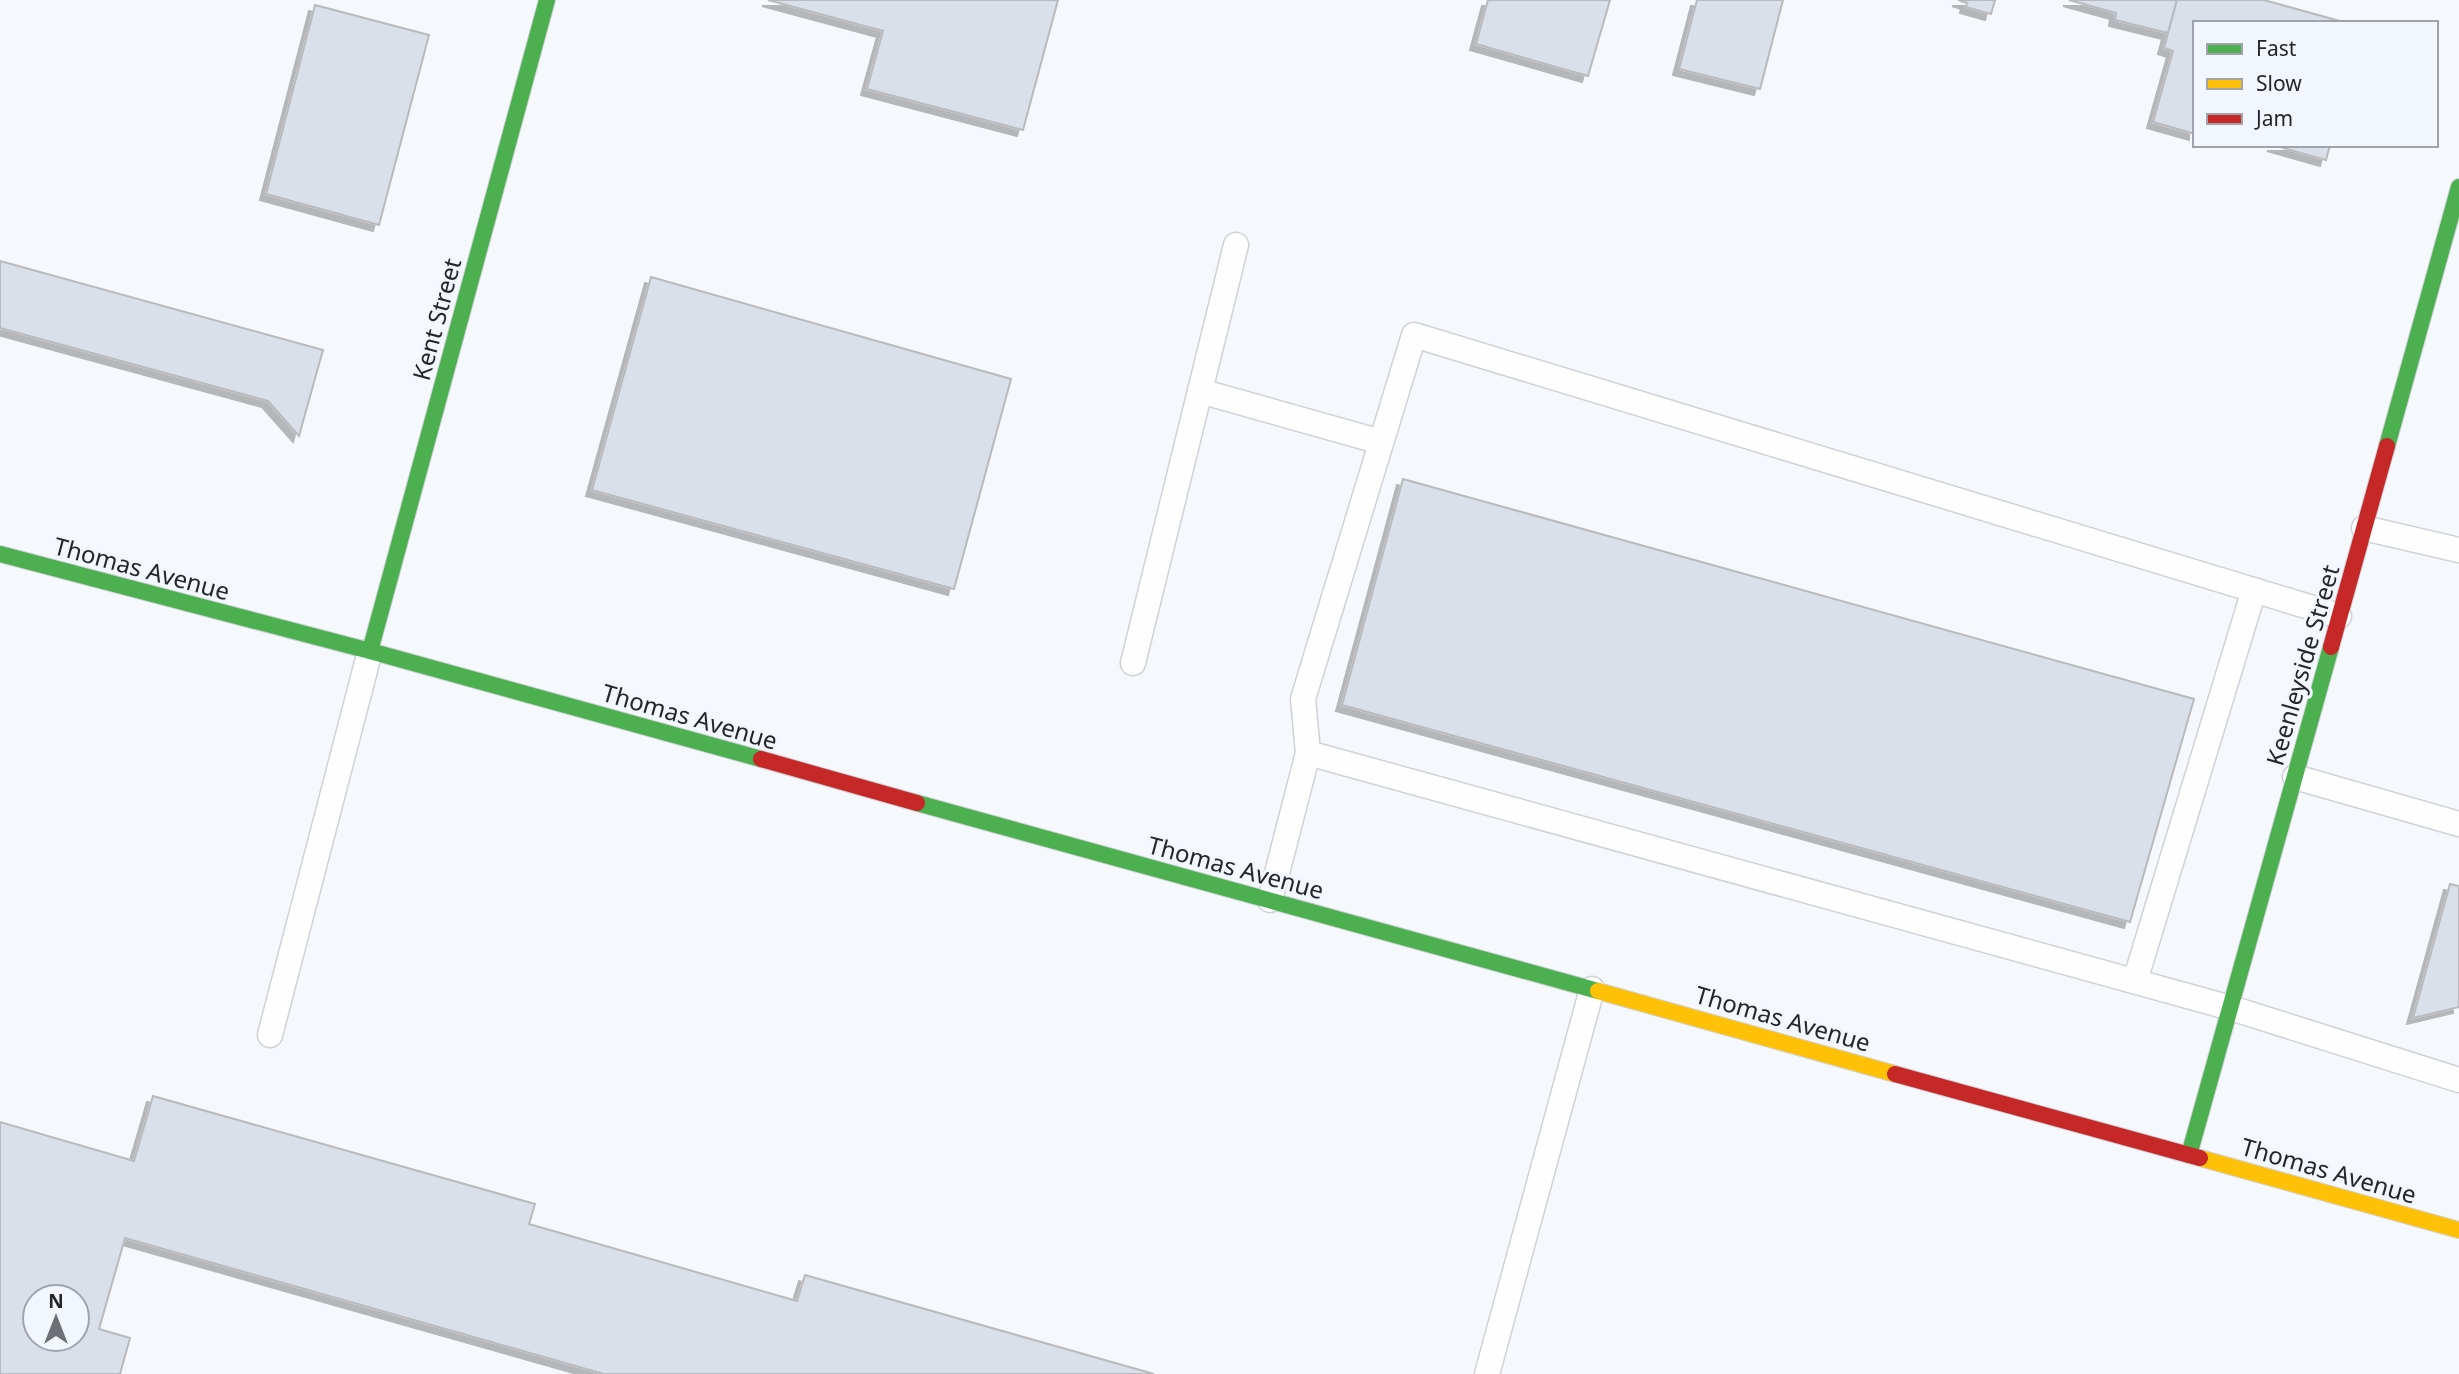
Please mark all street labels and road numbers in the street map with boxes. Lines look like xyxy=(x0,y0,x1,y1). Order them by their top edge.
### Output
street label: Kent Street xyxy=(404,254,468,384)
street label: Thomas Avenue xyxy=(51,529,233,607)
street label: Keenleyside Street xyxy=(2258,560,2347,769)
street label: Thomas Avenue xyxy=(599,675,781,757)
street label: Thomas Avenue xyxy=(1145,828,1327,906)
street label: Thomas Avenue xyxy=(1692,977,1874,1059)
street label: Thomas Avenue xyxy=(2238,1129,2420,1211)

